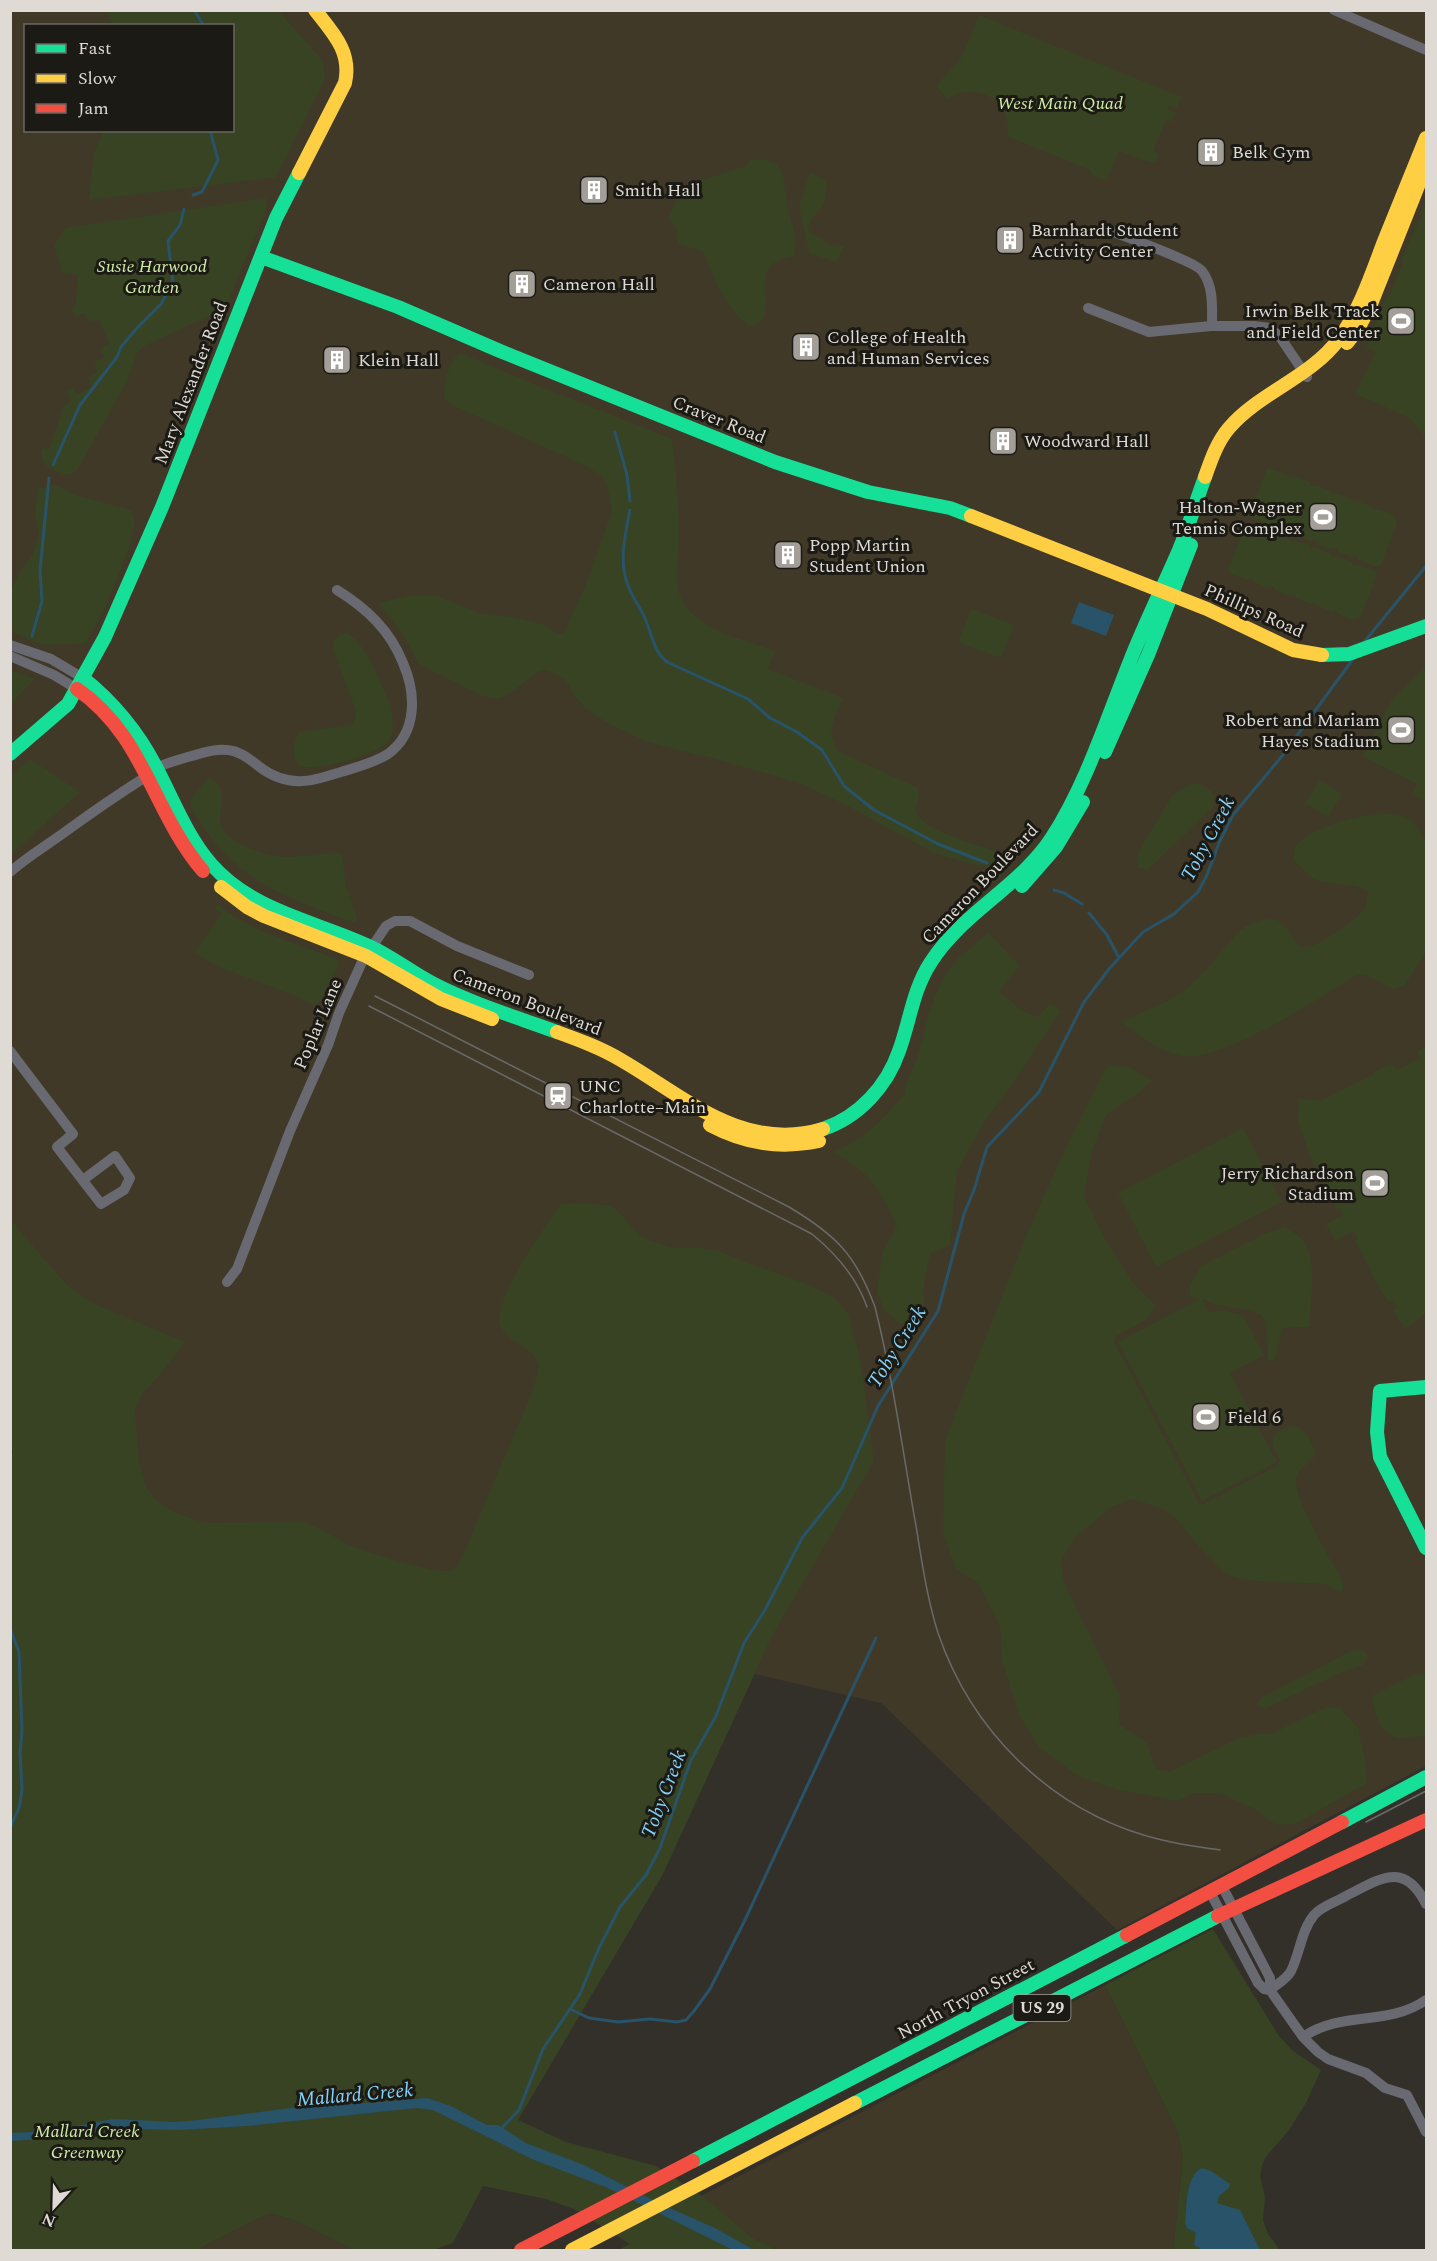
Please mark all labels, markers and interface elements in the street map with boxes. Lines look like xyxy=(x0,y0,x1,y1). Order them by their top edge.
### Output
legend xyxy=(24,24,234,132)
text: Fast xyxy=(78,35,111,62)
text: Slow xyxy=(78,65,117,92)
park label: West Main Quad xyxy=(997,90,1123,117)
text: Jam xyxy=(78,95,109,122)
building icon: Belk Gym xyxy=(1195,136,1227,168)
place label: Belk Gym xyxy=(1232,139,1311,166)
building icon: Smith Hall xyxy=(578,174,610,206)
place label: Smith Hall xyxy=(615,177,701,204)
place label: Barnhardt Student Activity Center xyxy=(1031,217,1178,265)
building icon: Barnhardt Student Activity Center xyxy=(994,224,1026,256)
park label: Susie Harwood Garden xyxy=(97,253,207,301)
building icon: Cameron Hall xyxy=(506,268,538,300)
place label: Cameron Hall xyxy=(543,271,655,298)
street label: Mary Alexander Road xyxy=(147,298,235,468)
place label: Irwin Belk Track and Field Center xyxy=(1245,298,1380,346)
sports icon: Irwin Belk Track and Field Center xyxy=(1385,305,1417,337)
place label: College of Health and Human Services xyxy=(827,324,990,372)
building icon: College of Health and Human Services xyxy=(790,331,822,363)
building icon: Klein Hall xyxy=(321,344,353,376)
place label: Klein Hall xyxy=(358,347,439,374)
street label: Craver Road xyxy=(668,389,770,451)
building icon: Woodward Hall xyxy=(987,425,1019,457)
place label: Woodward Hall xyxy=(1024,428,1149,455)
place label: Halton-Wagner Tennis Complex xyxy=(1172,494,1302,542)
sports icon: Halton-Wagner Tennis Complex xyxy=(1307,501,1339,533)
place label: Popp Martin Student Union xyxy=(809,532,926,580)
building icon: Popp Martin Student Union xyxy=(772,539,804,571)
street label: Phillips Road xyxy=(1200,577,1308,645)
place label: Robert and Mariam Hayes Stadium xyxy=(1225,707,1380,755)
sports icon: Robert and Mariam Hayes Stadium xyxy=(1385,714,1417,746)
water label: Toby Creek xyxy=(1173,791,1243,887)
street label: Cameron Boulevard xyxy=(915,818,1045,950)
street label: Cameron Boulevard xyxy=(448,961,606,1043)
street label: Poplar Lane xyxy=(287,974,349,1074)
place label: UNC Charlotte–Main xyxy=(579,1073,706,1121)
station icon: UNC Charlotte–Main xyxy=(542,1080,574,1112)
place label: Jerry Richardson Stadium xyxy=(1221,1160,1354,1208)
sports icon: Jerry Richardson Stadium xyxy=(1359,1167,1391,1199)
water label: Toby Creek xyxy=(860,1299,934,1394)
sports icon: Field 6 xyxy=(1190,1401,1222,1433)
place label: Field 6 xyxy=(1227,1404,1281,1431)
water label: Toby Creek xyxy=(633,1745,695,1842)
street label: North Tryon Street xyxy=(893,1951,1039,2047)
road number: US 29 xyxy=(1014,1995,1070,2021)
water label: Mallard Creek xyxy=(295,2075,415,2115)
park label: Mallard Creek Greenway xyxy=(34,2118,140,2166)
north arrow xyxy=(24,2177,84,2237)
text: N xyxy=(38,2206,59,2234)

